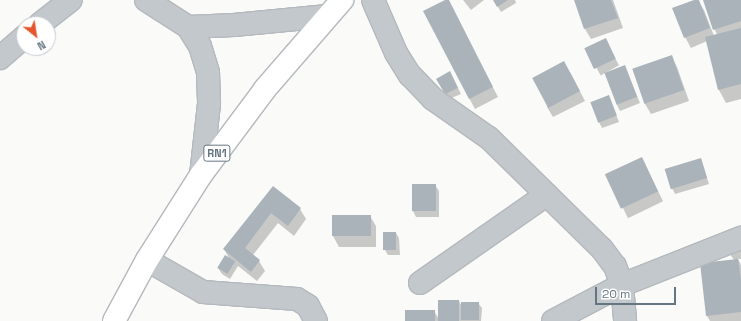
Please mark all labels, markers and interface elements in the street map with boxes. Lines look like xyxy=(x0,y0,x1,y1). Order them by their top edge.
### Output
north arrow xyxy=(16,16,56,56)
text: N xyxy=(35,38,48,53)
road number: RN1 xyxy=(203,144,231,162)
scale bar xyxy=(597,279,678,305)
text: 20 m xyxy=(602,286,630,302)

